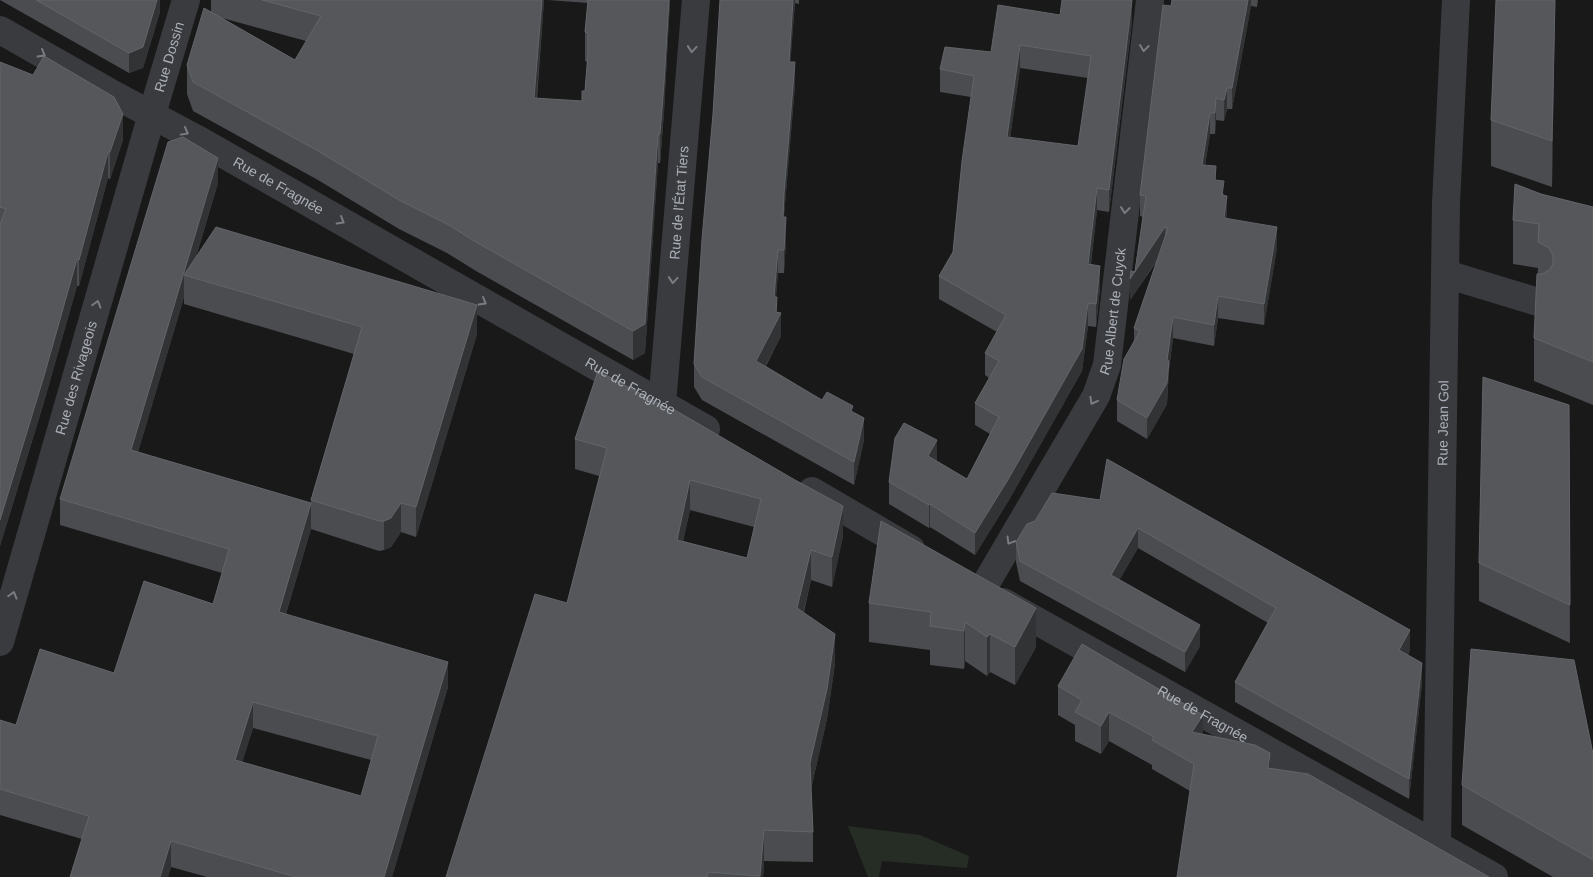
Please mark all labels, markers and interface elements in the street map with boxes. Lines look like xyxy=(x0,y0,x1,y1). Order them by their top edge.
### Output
street label: Rue Dossin xyxy=(151,20,187,94)
one-way arrow xyxy=(687,45,698,53)
one-way arrow xyxy=(1139,45,1150,53)
one-way arrow xyxy=(37,48,46,58)
one-way arrow xyxy=(180,126,189,136)
street label: Rue de l'État Tiers xyxy=(666,145,692,260)
street label: Rue de Fragnée xyxy=(231,153,327,218)
one-way arrow xyxy=(1120,206,1131,214)
one-way arrow xyxy=(336,215,345,225)
street label: Rue Albert de Cuyck xyxy=(1096,246,1129,377)
one-way arrow xyxy=(668,277,679,285)
one-way arrow xyxy=(477,296,486,306)
one-way arrow xyxy=(91,300,102,309)
street label: Rue des Rivageois xyxy=(52,319,100,436)
street label: Rue de Fragnée xyxy=(582,354,679,418)
street label: Rue Jean Gol xyxy=(1434,380,1452,466)
one-way arrow xyxy=(1089,396,1099,405)
one-way arrow xyxy=(1006,535,1016,544)
one-way arrow xyxy=(8,591,18,600)
street label: Rue de Fragnée xyxy=(1155,682,1251,746)

